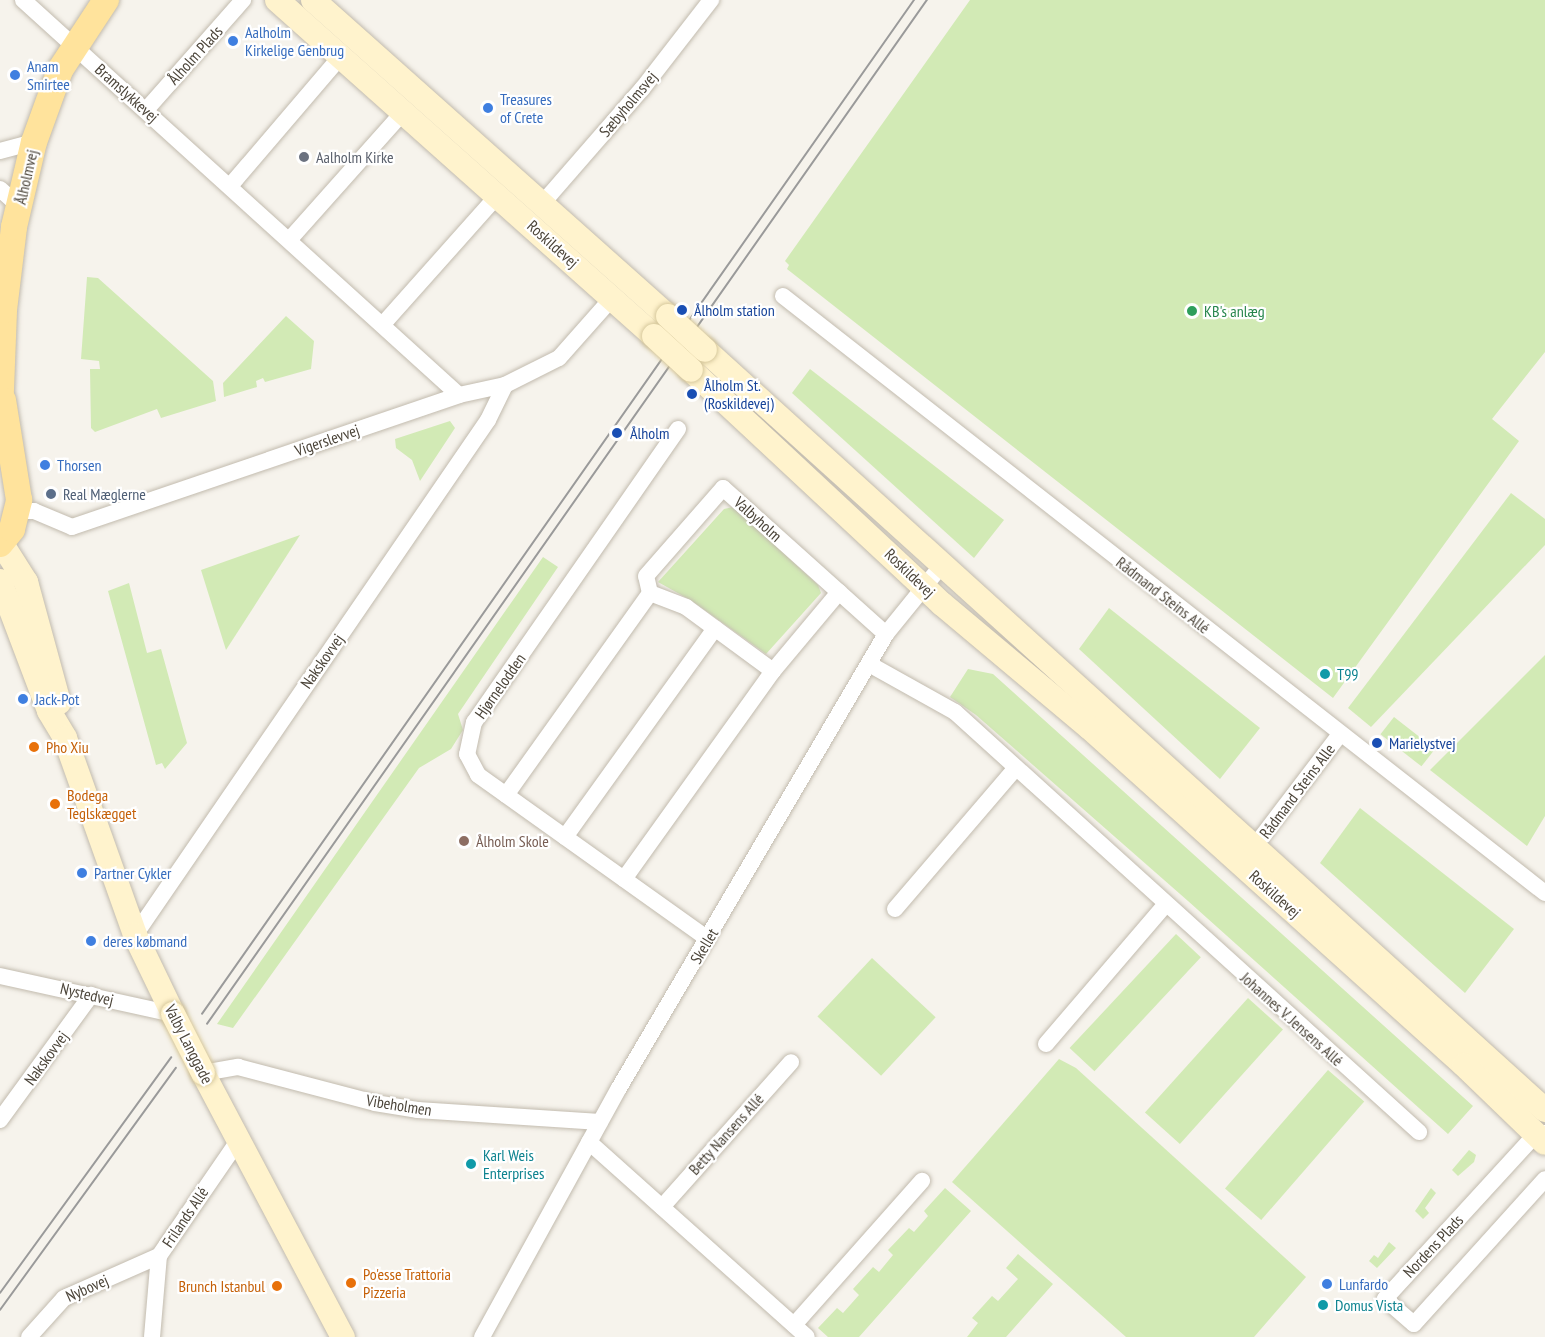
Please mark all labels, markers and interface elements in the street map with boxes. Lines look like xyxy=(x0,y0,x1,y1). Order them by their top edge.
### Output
street label: Ålholm Plads xyxy=(164,22,226,88)
place label: Aalholm Kirkelige Genbrug xyxy=(245,22,344,60)
marker: Aalholm Kirkelige Genbrug xyxy=(226,34,240,48)
place label: Anam Smirtee xyxy=(27,56,70,94)
street label: Bramslykkevej xyxy=(91,60,163,126)
street label: Sæbyholmsvej xyxy=(595,67,661,141)
marker: Anam Smirtee xyxy=(8,68,22,82)
place label: Treasures of Crete xyxy=(500,89,552,127)
marker: Treasures of Crete xyxy=(481,101,495,115)
place label: Aalholm Kirke xyxy=(316,147,394,167)
street label: Ålholmvej xyxy=(10,148,42,206)
marker: Aalholm Kirke xyxy=(297,150,311,164)
street label: Roskildevej xyxy=(523,216,583,272)
place label: Ålholm station xyxy=(694,300,775,320)
place label: KB's anlæg xyxy=(1204,301,1265,321)
marker: Ålholm station xyxy=(675,303,689,317)
marker: KB's anlæg xyxy=(1185,304,1199,318)
place label: Ålholm St. (Roskildevej) xyxy=(704,375,774,413)
marker: Ålholm St. (Roskildevej) xyxy=(685,387,699,401)
street label: Vigerslevvej xyxy=(292,420,362,460)
place label: Ålholm xyxy=(630,423,669,443)
marker: Ålholm xyxy=(608,424,626,442)
place label: Thorsen xyxy=(57,455,102,475)
marker: Thorsen xyxy=(38,458,52,472)
place label: Real Mæglerne xyxy=(63,484,146,504)
marker: Real Mæglerne xyxy=(44,487,58,501)
street label: Valbyholm xyxy=(730,493,786,545)
street label: Roskildevej xyxy=(881,544,939,602)
street label: Rådmand Steins Allé xyxy=(1112,552,1214,638)
street label: Nakskovvej xyxy=(296,630,348,692)
street label: Hjørnelodden xyxy=(471,650,529,722)
place label: T99 xyxy=(1337,664,1359,684)
marker: T99 xyxy=(1318,667,1332,681)
place label: Jack-Pot xyxy=(35,689,79,709)
marker: Jack-Pot xyxy=(16,692,30,706)
place label: Marielystvej xyxy=(1389,733,1456,753)
marker: Marielystvej xyxy=(1370,736,1384,750)
place label: Pho Xiu xyxy=(46,737,89,757)
marker: Pho Xiu xyxy=(27,740,41,754)
street label: Rådmand Steins Alle xyxy=(1255,740,1339,842)
place label: Bodega Teglskægget xyxy=(67,785,136,823)
marker: Bodega Teglskægget xyxy=(48,797,62,811)
place label: Ålholm Skole xyxy=(476,831,549,851)
marker: Ålholm Skole xyxy=(457,834,471,848)
place label: Partner Cykler xyxy=(94,863,171,883)
marker: Partner Cykler xyxy=(75,866,89,880)
street label: Roskildevej xyxy=(1245,866,1305,922)
street label: Skellet xyxy=(686,925,722,967)
place label: deres købmand xyxy=(103,931,187,951)
marker: deres købmand xyxy=(84,934,98,948)
street label: Johannes V. Jensens Allé xyxy=(1236,967,1348,1071)
street label: Nystedvej xyxy=(58,979,116,1009)
street label: Valby Langgade xyxy=(161,1001,217,1087)
street label: Nakskovvej xyxy=(20,1027,72,1089)
street label: Betty Nansens Allé xyxy=(684,1089,768,1179)
street label: Vibeholmen xyxy=(365,1090,433,1120)
place label: Karl Weis Enterprises xyxy=(483,1145,544,1183)
marker: Karl Weis Enterprises xyxy=(464,1157,478,1171)
street label: Frilands Allé xyxy=(158,1183,212,1251)
street label: Nordens Plads xyxy=(1399,1211,1467,1281)
place label: Po'esse Trattoria Pizzeria xyxy=(363,1264,451,1302)
street label: Nybovej xyxy=(63,1270,111,1306)
place label: Lunfardo xyxy=(1339,1274,1388,1294)
place label: Brunch Istanbul xyxy=(178,1276,265,1296)
marker: Po'esse Trattoria Pizzeria xyxy=(344,1276,358,1290)
marker: Lunfardo xyxy=(1320,1277,1334,1291)
marker: Brunch Istanbul xyxy=(270,1279,284,1293)
place label: Domus Vista xyxy=(1335,1295,1404,1315)
marker: Domus Vista xyxy=(1316,1298,1330,1312)

